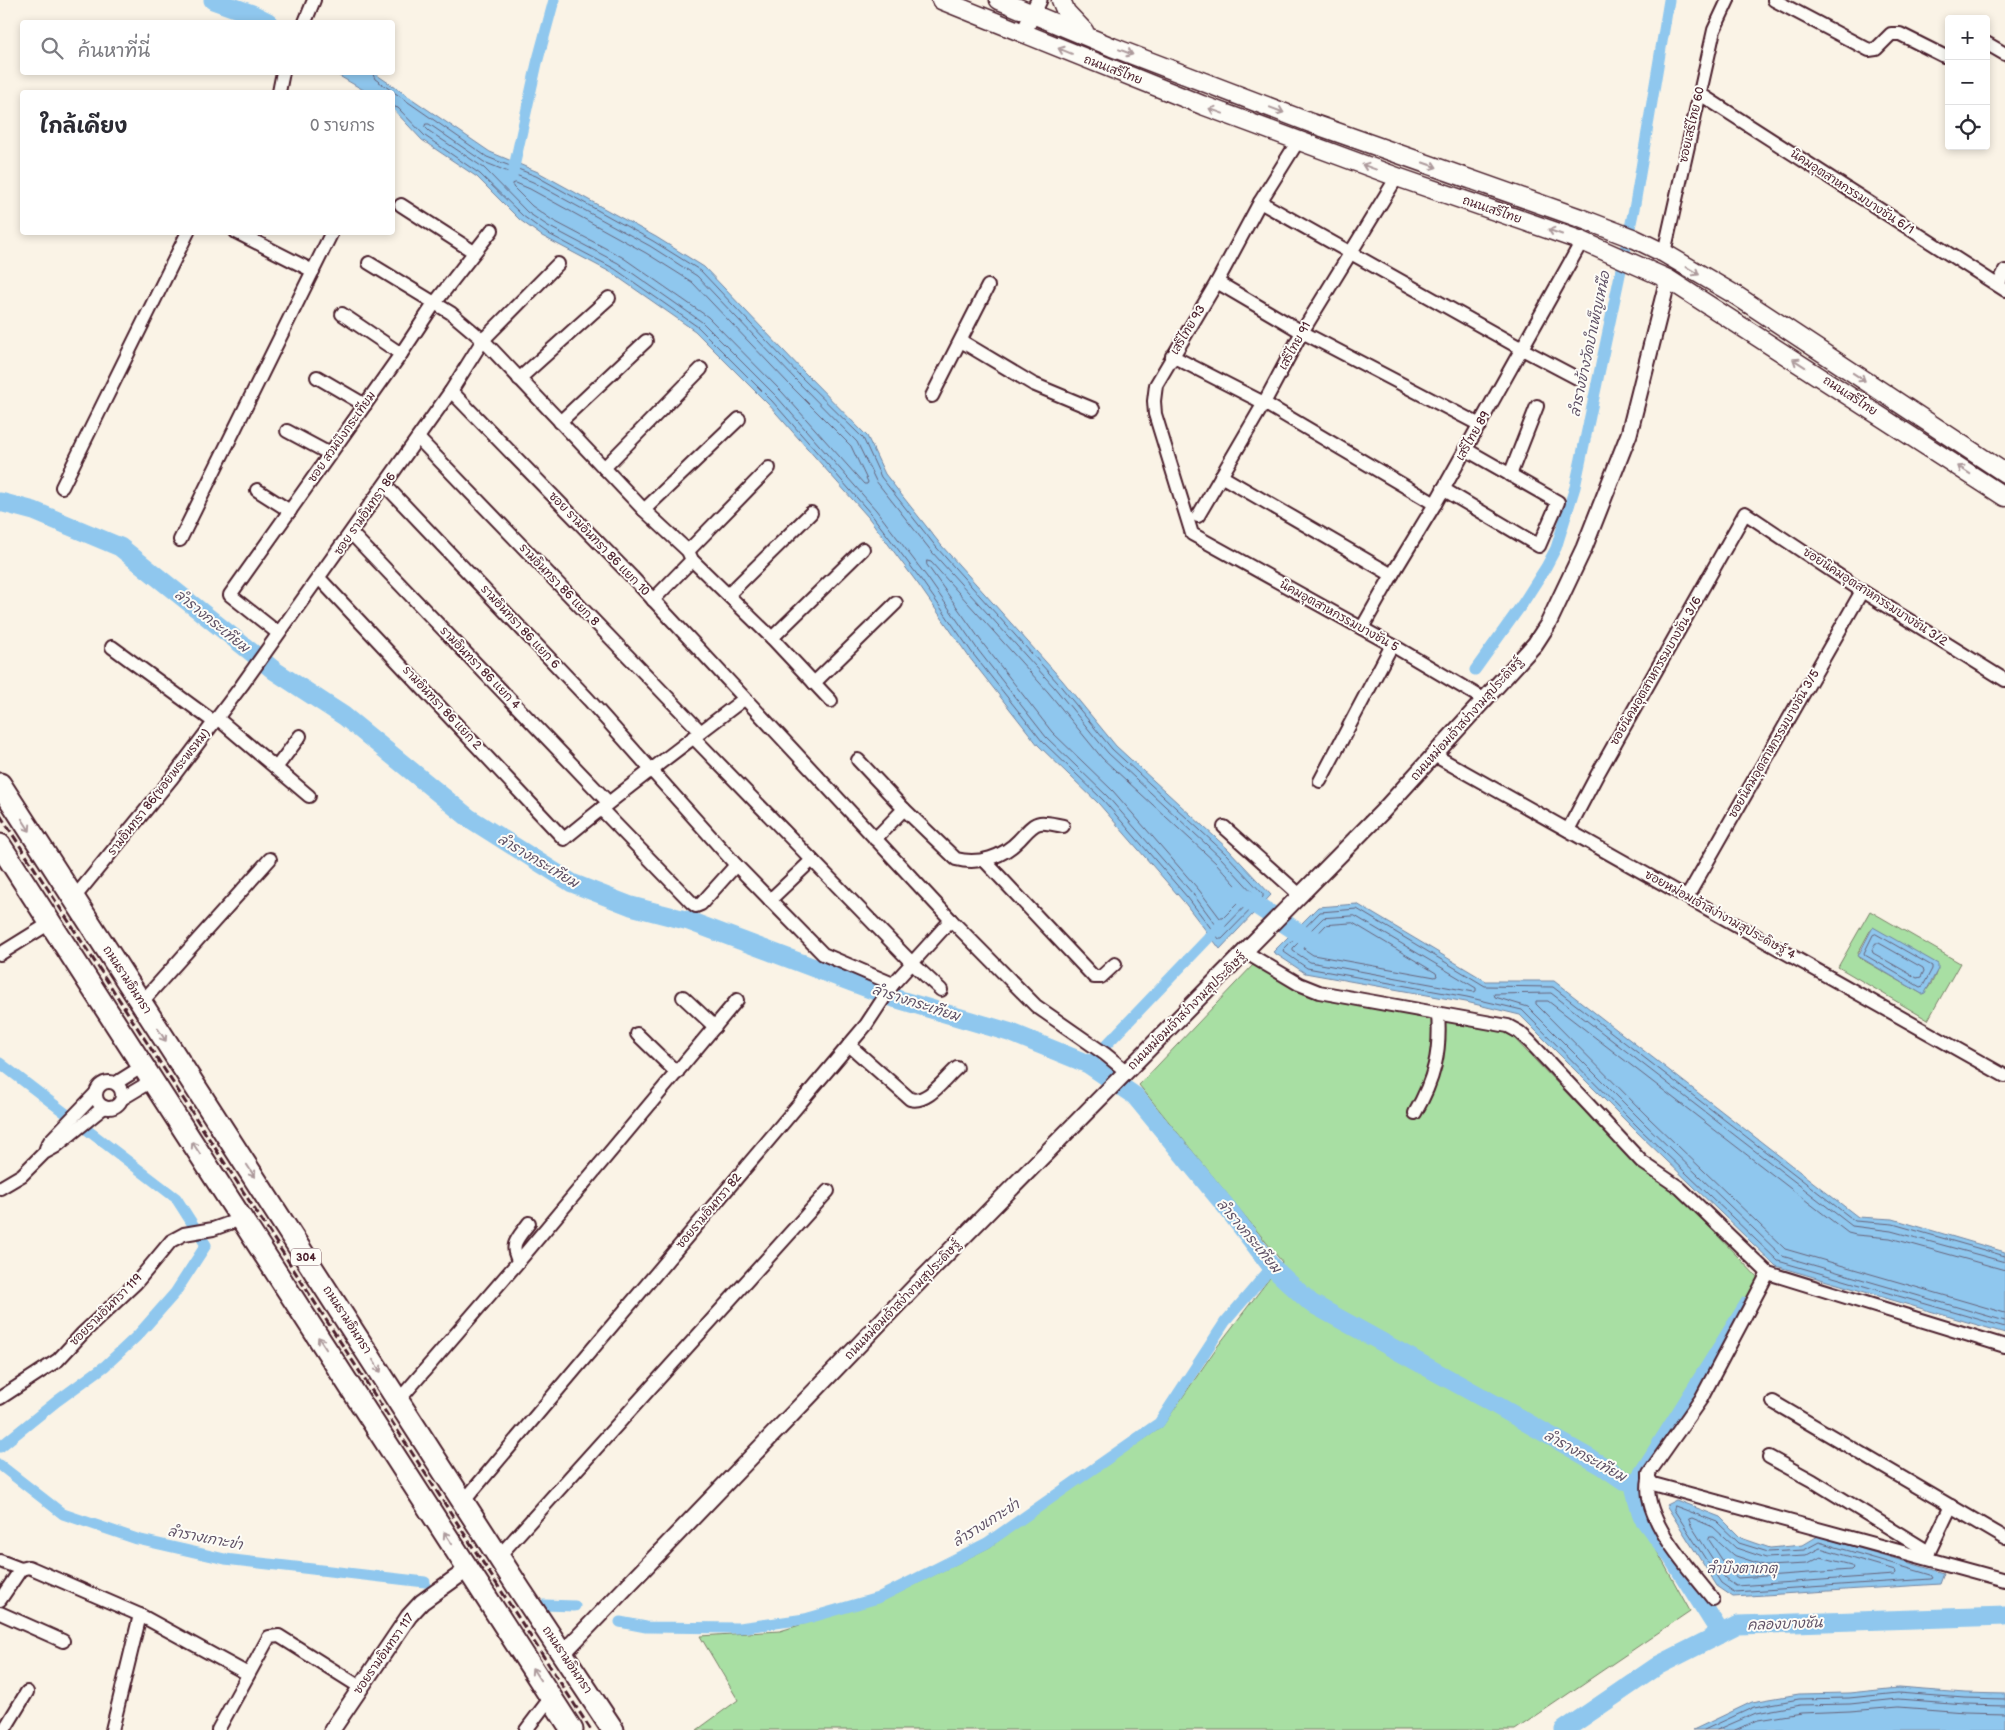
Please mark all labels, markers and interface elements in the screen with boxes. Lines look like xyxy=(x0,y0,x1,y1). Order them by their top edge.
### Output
map controls xyxy=(1945,15,1990,150)
button: + xyxy=(1945,15,1990,60)
search box xyxy=(20,20,395,75)
icon: search xyxy=(38,34,66,62)
text: ค้นหาที่นี่ xyxy=(78,40,150,63)
one-way arrow xyxy=(1058,46,1073,56)
one-way arrow xyxy=(1117,48,1133,57)
street label: ถนนเสรีไทย xyxy=(1081,51,1145,88)
button: − xyxy=(1945,60,1990,105)
street label: ซอยเสรีไทย 60 xyxy=(1675,85,1708,165)
button: locate xyxy=(1945,105,1990,150)
one-way arrow xyxy=(1209,106,1225,115)
one-way arrow xyxy=(1269,106,1285,115)
text: ใกล้เคียง xyxy=(40,114,127,139)
text: 0 รายการ xyxy=(310,117,375,136)
street label: นิคมอุตสาหกรรมบางชัน 6/1 xyxy=(1787,146,1917,238)
one-way arrow xyxy=(1422,161,1438,170)
one-way arrow xyxy=(1362,162,1377,171)
street label: ถนนเสรีไทย xyxy=(1460,192,1524,227)
one-way arrow xyxy=(1548,227,1563,236)
one-way arrow xyxy=(1686,266,1700,276)
water label: ลำรางข้างวัดบำเพ็ญเหนือ xyxy=(1565,269,1614,418)
street label: เสรีไทย 93 xyxy=(1166,302,1209,358)
street label: เสรีไทย 91 xyxy=(1275,319,1314,373)
one-way arrow xyxy=(1792,357,1806,367)
street label: ถนนเสรีไทย xyxy=(1820,372,1881,419)
one-way arrow xyxy=(1852,372,1866,382)
street label: ซอย สวนบึงกระเทียม xyxy=(305,388,379,486)
street label: เสรีไทย 89 xyxy=(1452,408,1493,463)
one-way arrow xyxy=(1957,465,1971,476)
street label: ซอย รามอินทรา 86 xyxy=(331,470,399,558)
street label: ซอย รามอินทรา 86 แยก 10 xyxy=(545,489,653,599)
street label: รามอินทรา 86 แยก 8 xyxy=(516,541,602,629)
street label: ซอยนิคมอุตสาหกรรมบางชัน 3/2 xyxy=(1799,545,1950,650)
street label: นิคมอุตสาหกรรมบางชัน 5 xyxy=(1276,577,1401,656)
street label: รามอินทรา 86 แยก 6 xyxy=(477,582,563,672)
water label: ลำรางกระเทียม xyxy=(171,585,255,657)
street label: ซอยนิคมอุตสาหกรรมบางชัน 3/6 xyxy=(1607,594,1706,749)
street label: รามอินทรา 86 แยก 4 xyxy=(437,624,524,713)
street label: ถนนหม่อมเจ้าสง่างามสุประดิษฐ์ xyxy=(1407,653,1527,785)
street label: รามอินทรา 86 แยก 2 xyxy=(399,663,485,753)
street label: ซอยนิคมอุตสาหกรรมบางชัน 3/5 xyxy=(1725,667,1824,822)
street label: รามอินทรา 86(ซอยพระพรหม) xyxy=(105,725,213,859)
one-way arrow xyxy=(22,817,32,831)
water label: ลำรางกระเทียม xyxy=(495,829,583,893)
street label: ซอยหม่อมเจ้าสง่างามสุประดิษฐ์ 4 xyxy=(1641,866,1799,964)
street label: ถนนรามอินทรา xyxy=(99,943,155,1017)
street label: ถนนหม่อมเจ้าสง่างามสุประดิษฐ์ xyxy=(1124,948,1250,1074)
water label: ลำรางกระเทียม xyxy=(870,980,964,1026)
one-way arrow xyxy=(157,1028,167,1042)
one-way arrow xyxy=(190,1141,200,1155)
one-way arrow xyxy=(245,1164,256,1178)
street label: ซอยรามอินทรา 82 xyxy=(673,1170,745,1252)
water label: ลำรางกระเทียม xyxy=(1213,1195,1287,1278)
street label: ถนนหม่อมเจ้าสง่างามสุประดิษฐ์ xyxy=(841,1236,965,1364)
road number: 304 xyxy=(291,1248,321,1266)
street label: ซอยรามอินทรา 119 xyxy=(67,1271,145,1349)
street label: ถนนรามอินทรา xyxy=(319,1283,375,1357)
one-way arrow xyxy=(316,1336,327,1350)
one-way arrow xyxy=(372,1359,382,1373)
water label: ลำรางกระเทียม xyxy=(1541,1426,1631,1486)
water label: ลำรางเกาะข่า xyxy=(949,1494,1023,1550)
water label: ลำรางเกาะข่า xyxy=(166,1521,245,1554)
one-way arrow xyxy=(443,1531,453,1545)
water label: ลำบึงตาเกตุ xyxy=(1707,1559,1779,1579)
street label: ซอยรามอินทรา 117 xyxy=(351,1611,418,1697)
water label: คลองบางชัน xyxy=(1747,1614,1824,1634)
street label: ถนนรามอินทรา xyxy=(539,1623,595,1697)
one-way arrow xyxy=(531,1668,541,1682)

